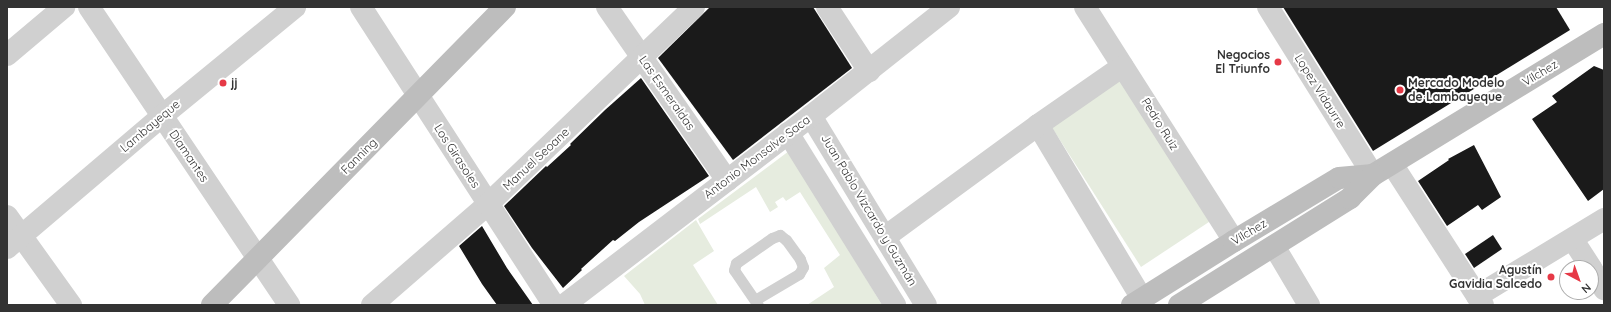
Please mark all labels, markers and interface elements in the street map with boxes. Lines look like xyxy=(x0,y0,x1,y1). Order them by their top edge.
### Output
place label: Negocios El Triunfo xyxy=(1215,48,1270,76)
street label: Lopez Vidaurre xyxy=(1292,51,1348,131)
street label: Las Esmeraldas xyxy=(636,53,698,133)
marker: Negocios El Triunfo xyxy=(1273,57,1283,67)
street label: Vílchez xyxy=(1520,57,1560,89)
place label: jj xyxy=(231,76,238,90)
place label: Mercado Modelo de Lambayeque xyxy=(1408,76,1505,104)
marker: jj xyxy=(218,78,228,88)
marker: Mercado Modelo de Lambayeque xyxy=(1395,85,1405,95)
street label: Pedro Ruiz xyxy=(1138,95,1182,153)
street label: Lambayeque xyxy=(117,97,183,155)
street label: Antonio Monsalve Saca xyxy=(701,112,813,202)
street label: Los Girasoles xyxy=(431,121,483,191)
street label: Manuel Seoane xyxy=(500,125,572,193)
street label: Diamantes xyxy=(166,127,212,185)
street label: Juan Pablo Vizcardo y Guzmán xyxy=(818,132,920,288)
street label: Fanning xyxy=(338,135,380,177)
street label: Vílchez xyxy=(1229,216,1269,248)
north arrow xyxy=(1559,260,1599,300)
place label: Agustín Gavidia Salcedo xyxy=(1449,263,1542,291)
marker: Agustín Gavidia Salcedo xyxy=(1545,271,1557,283)
text: N xyxy=(1579,280,1594,296)

